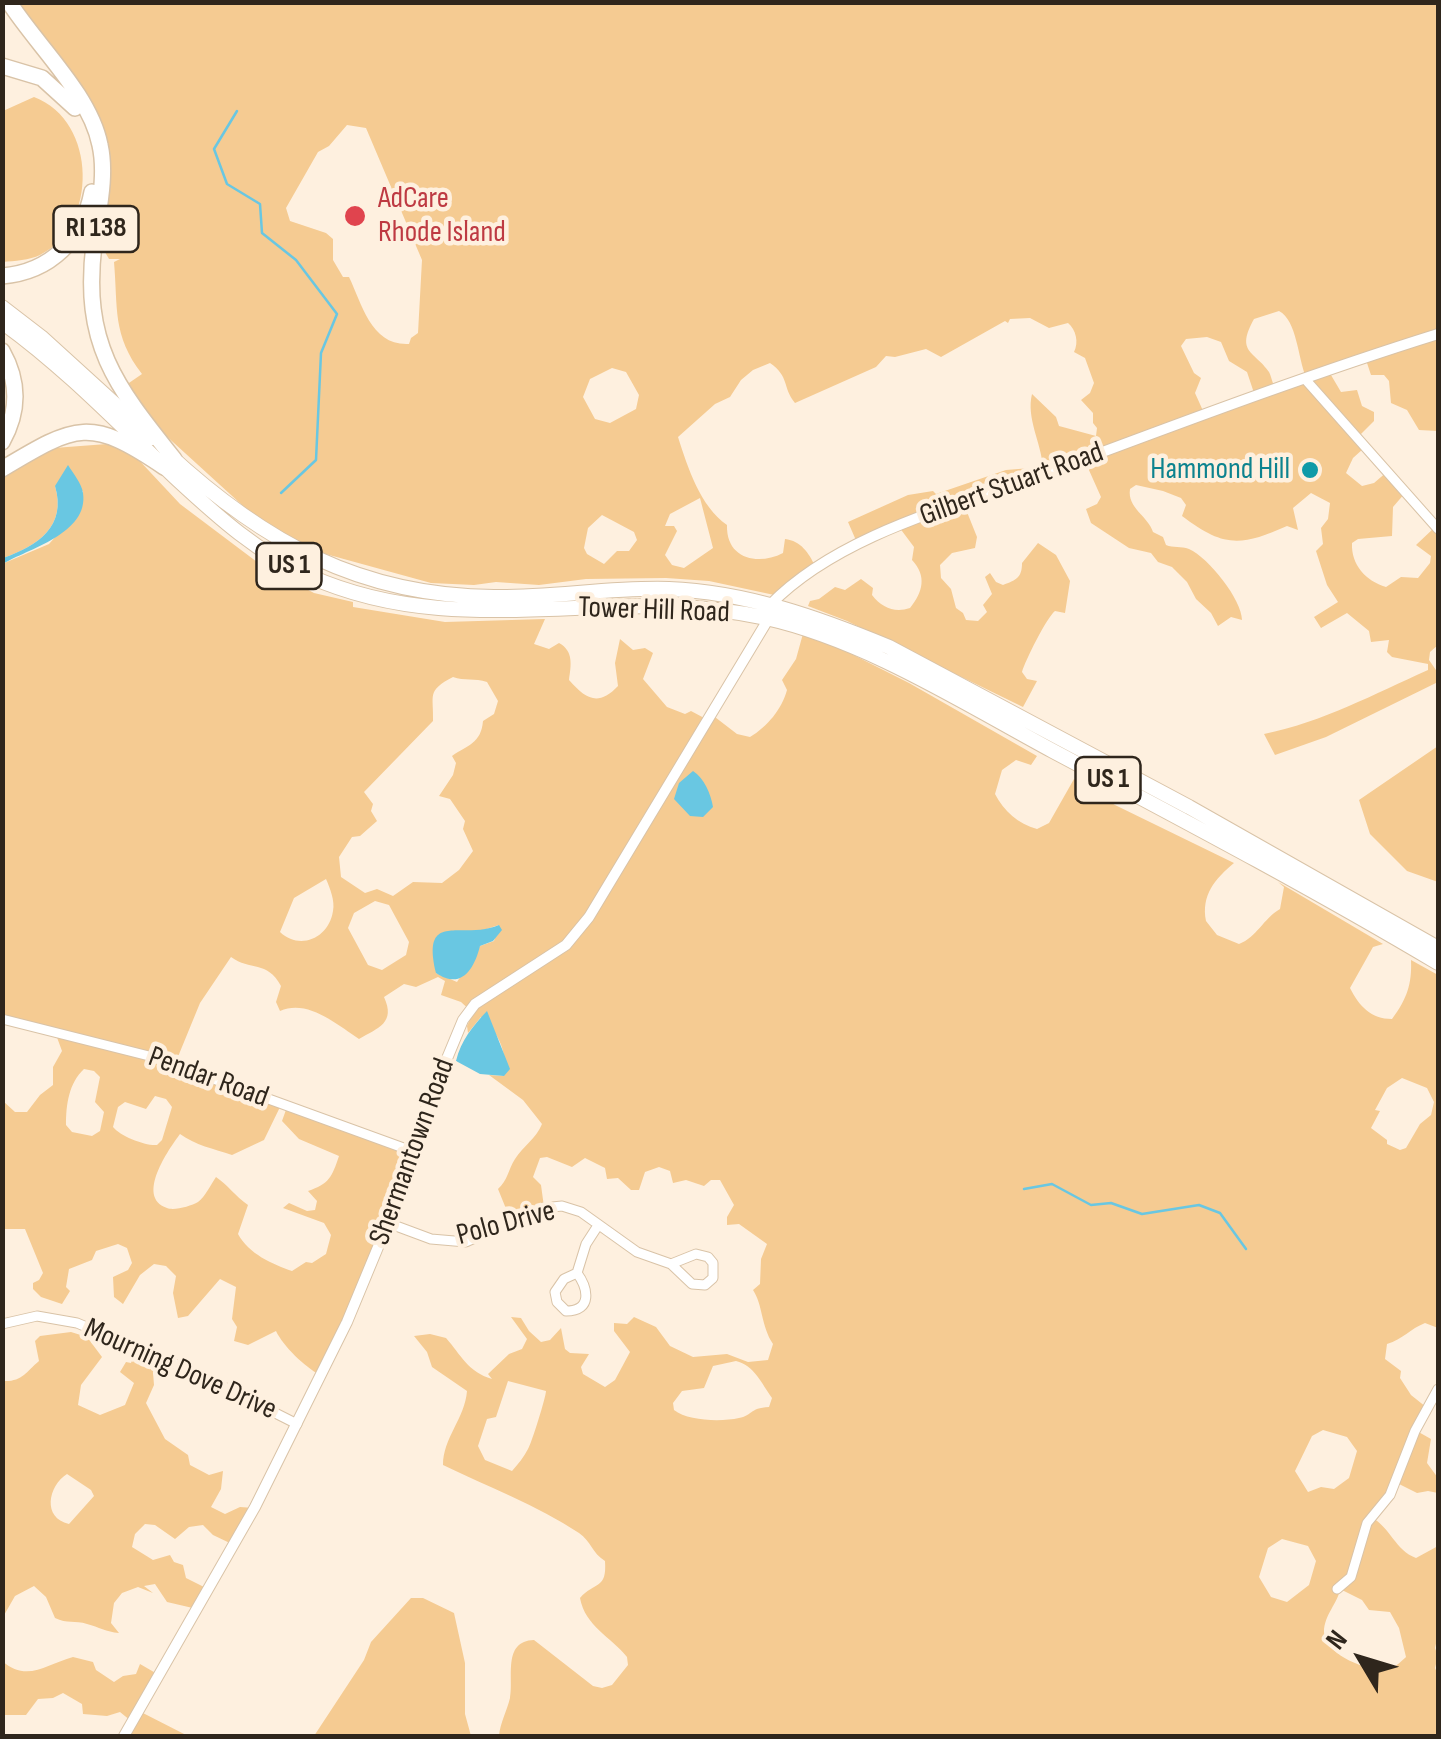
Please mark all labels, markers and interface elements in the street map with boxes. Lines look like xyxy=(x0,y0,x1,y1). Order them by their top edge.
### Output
place label: AdCare Rhode Island xyxy=(378,181,506,252)
marker: AdCare Rhode Island xyxy=(342,203,368,229)
road number: RI 138 xyxy=(54,206,138,252)
street label: Gilbert Stuart Road xyxy=(915,435,1109,535)
place label: Hammond Hill xyxy=(1150,452,1290,488)
marker: Hammond Hill xyxy=(1299,459,1321,481)
road number: US 1 xyxy=(256,543,322,589)
street label: Tower Hill Road xyxy=(578,590,730,632)
road number: US 1 xyxy=(1076,757,1140,803)
street label: Pendar Road xyxy=(143,1040,273,1116)
street label: Shermantown Road xyxy=(363,1054,463,1250)
street label: Polo Drive xyxy=(453,1194,559,1254)
street label: Mourning Dove Drive xyxy=(78,1311,282,1429)
north arrow xyxy=(1311,1609,1411,1709)
text: N xyxy=(1319,1624,1355,1656)

